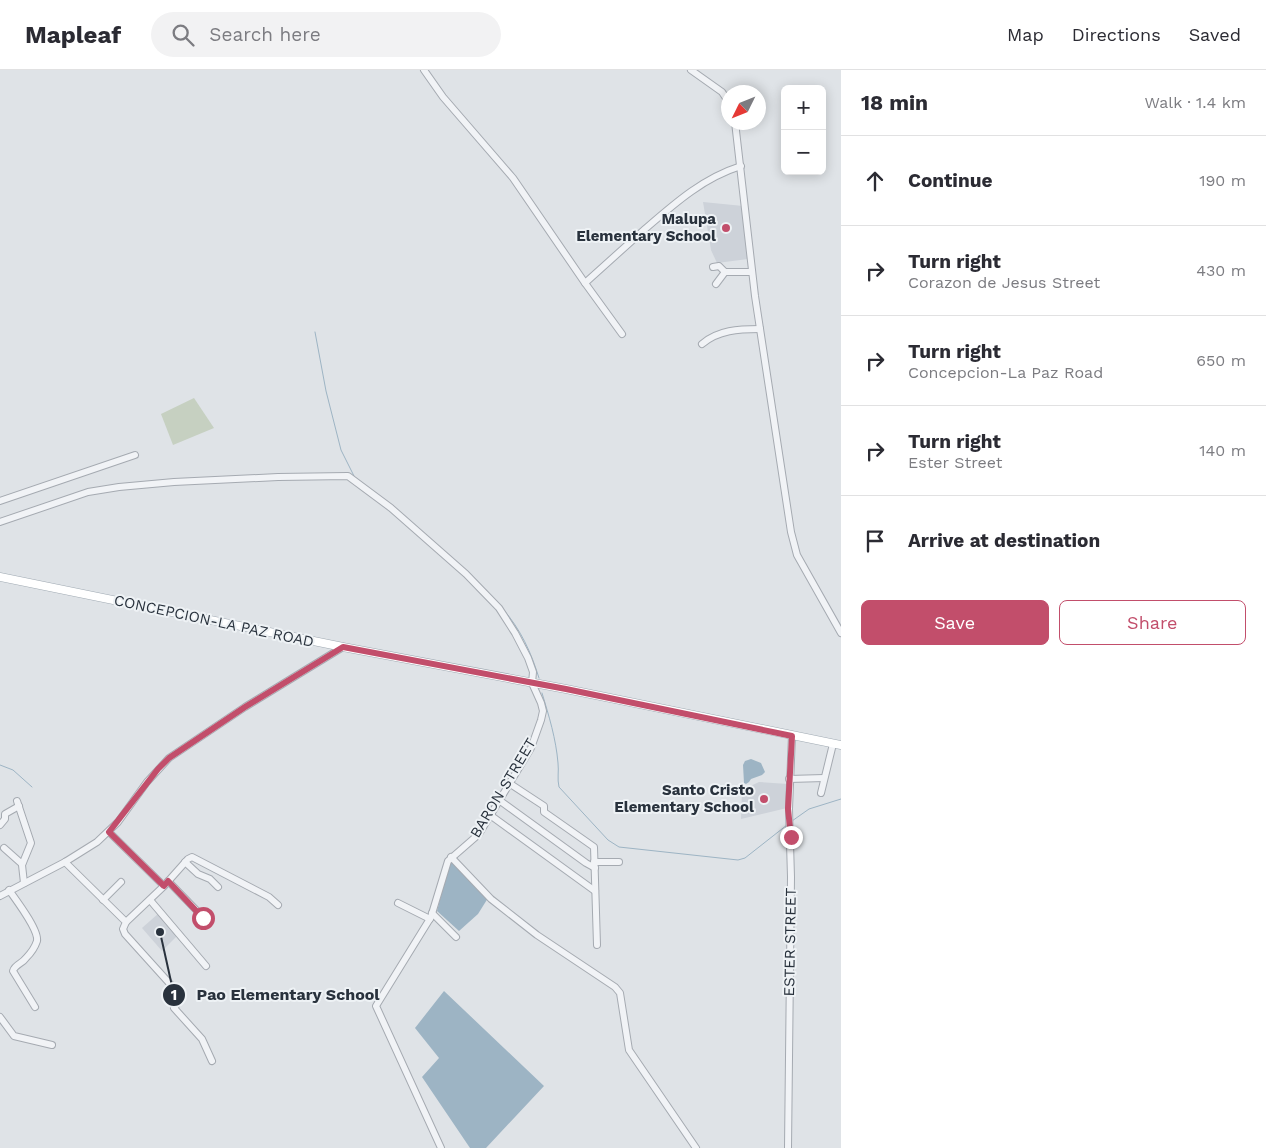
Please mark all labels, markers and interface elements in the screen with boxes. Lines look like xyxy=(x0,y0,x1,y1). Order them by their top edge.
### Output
search box xyxy=(151,12,501,57)
text: Mapleaf xyxy=(25,21,121,49)
icon: search xyxy=(169,21,197,49)
text: Search here xyxy=(209,23,321,46)
text: Map xyxy=(1007,24,1044,45)
text: Directions xyxy=(1072,24,1161,45)
text: Saved xyxy=(1189,24,1241,45)
north arrow xyxy=(721,85,766,130)
map controls xyxy=(781,85,826,175)
button: + xyxy=(781,85,826,130)
text: 18 min xyxy=(861,90,928,115)
text: Walk · 1.4 km xyxy=(1144,93,1246,112)
button: − xyxy=(781,130,826,175)
icon: ahead xyxy=(861,167,889,195)
text: Continue xyxy=(908,169,992,192)
text: 190 m xyxy=(1199,171,1246,190)
place label: Malupa Elementary School xyxy=(576,210,716,245)
marker: Malupa Elementary School xyxy=(720,222,732,234)
text: Turn right xyxy=(908,250,1001,273)
icon: right xyxy=(861,257,889,285)
text: 430 m xyxy=(1196,261,1246,280)
text: Corazon de Jesus Street xyxy=(908,273,1100,292)
text: Turn right xyxy=(908,340,1001,363)
icon: right xyxy=(861,347,889,375)
text: 650 m xyxy=(1196,351,1246,370)
text: Concepcion-La Paz Road xyxy=(908,363,1103,382)
text: Turn right xyxy=(908,430,1001,453)
icon: right xyxy=(861,437,889,465)
text: 140 m xyxy=(1199,441,1246,460)
text: Ester Street xyxy=(908,453,1002,472)
icon: arrive xyxy=(861,527,889,555)
text: Arrive at destination xyxy=(908,529,1100,552)
street label: CONCEPCION-LA PAZ ROAD xyxy=(112,591,316,651)
button: Save xyxy=(861,600,1049,645)
button: Share xyxy=(1059,600,1246,645)
street label: BARON STREET xyxy=(466,735,540,841)
place label: Santo Cristo Elementary School xyxy=(614,781,754,816)
marker: Santo Cristo Elementary School xyxy=(758,793,770,805)
route end xyxy=(780,826,803,849)
street label: ESTER STREET xyxy=(780,887,800,997)
route start xyxy=(192,907,215,930)
callout: Pao Elementary School xyxy=(161,979,390,1010)
text: Pao Elementary School xyxy=(196,985,380,1004)
text: 1 xyxy=(171,986,177,1004)

